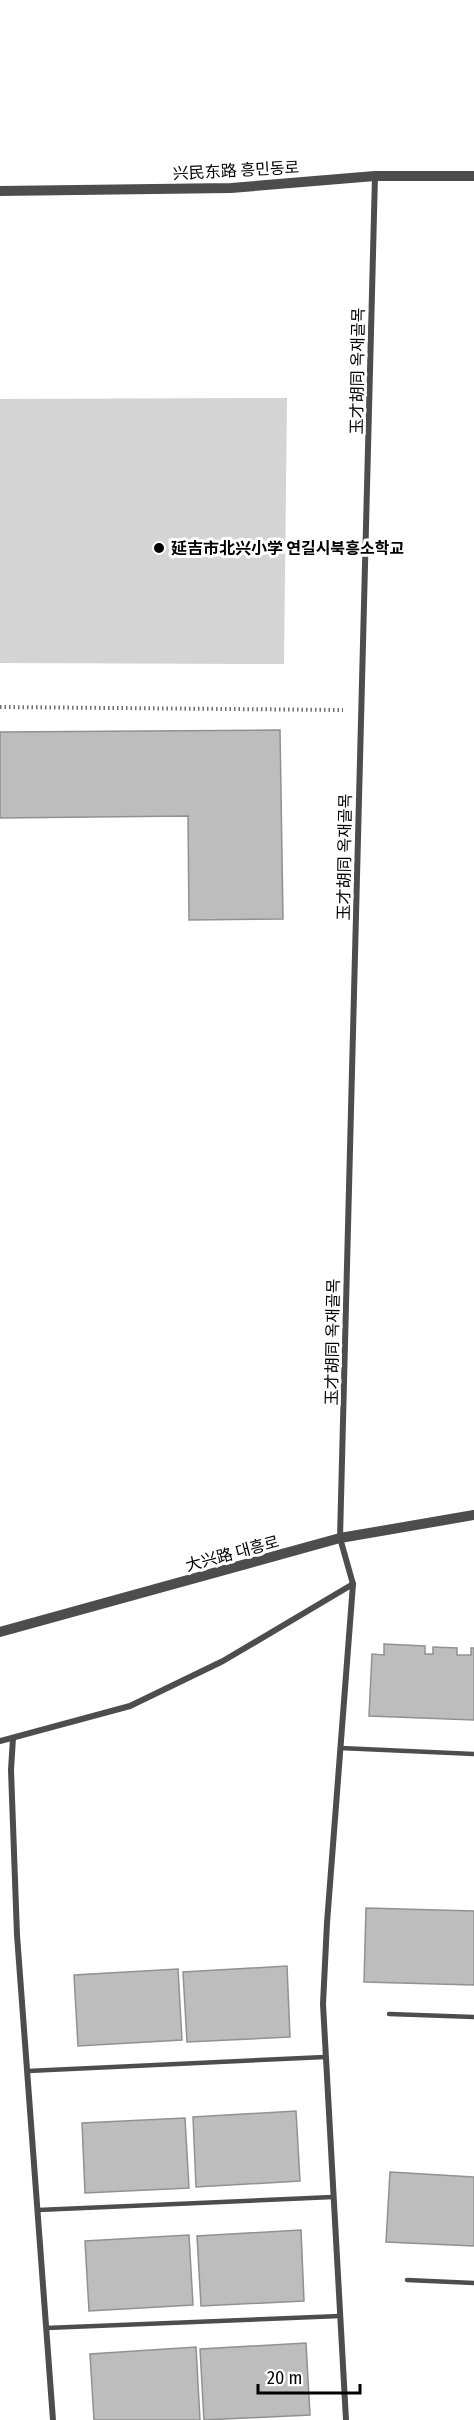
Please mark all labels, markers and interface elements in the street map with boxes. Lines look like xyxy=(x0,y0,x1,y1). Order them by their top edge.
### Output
street label: 兴民东路 흥민동로 xyxy=(172,158,300,183)
street label: 玉才胡同 옥재골목 xyxy=(347,307,368,434)
place label: 延吉市北兴小学 연길시북흥소학교 xyxy=(171,539,404,558)
marker: 延吉市北兴小学 연길시북흥소학교 xyxy=(152,541,166,555)
street label: 玉才胡同 옥재골목 xyxy=(334,793,355,920)
street label: 玉才胡同 옥재골목 xyxy=(322,1278,343,1405)
street label: 大兴路 대흥로 xyxy=(183,1532,281,1575)
scale bar xyxy=(258,2357,360,2395)
text: 20 m xyxy=(267,2367,302,2389)

